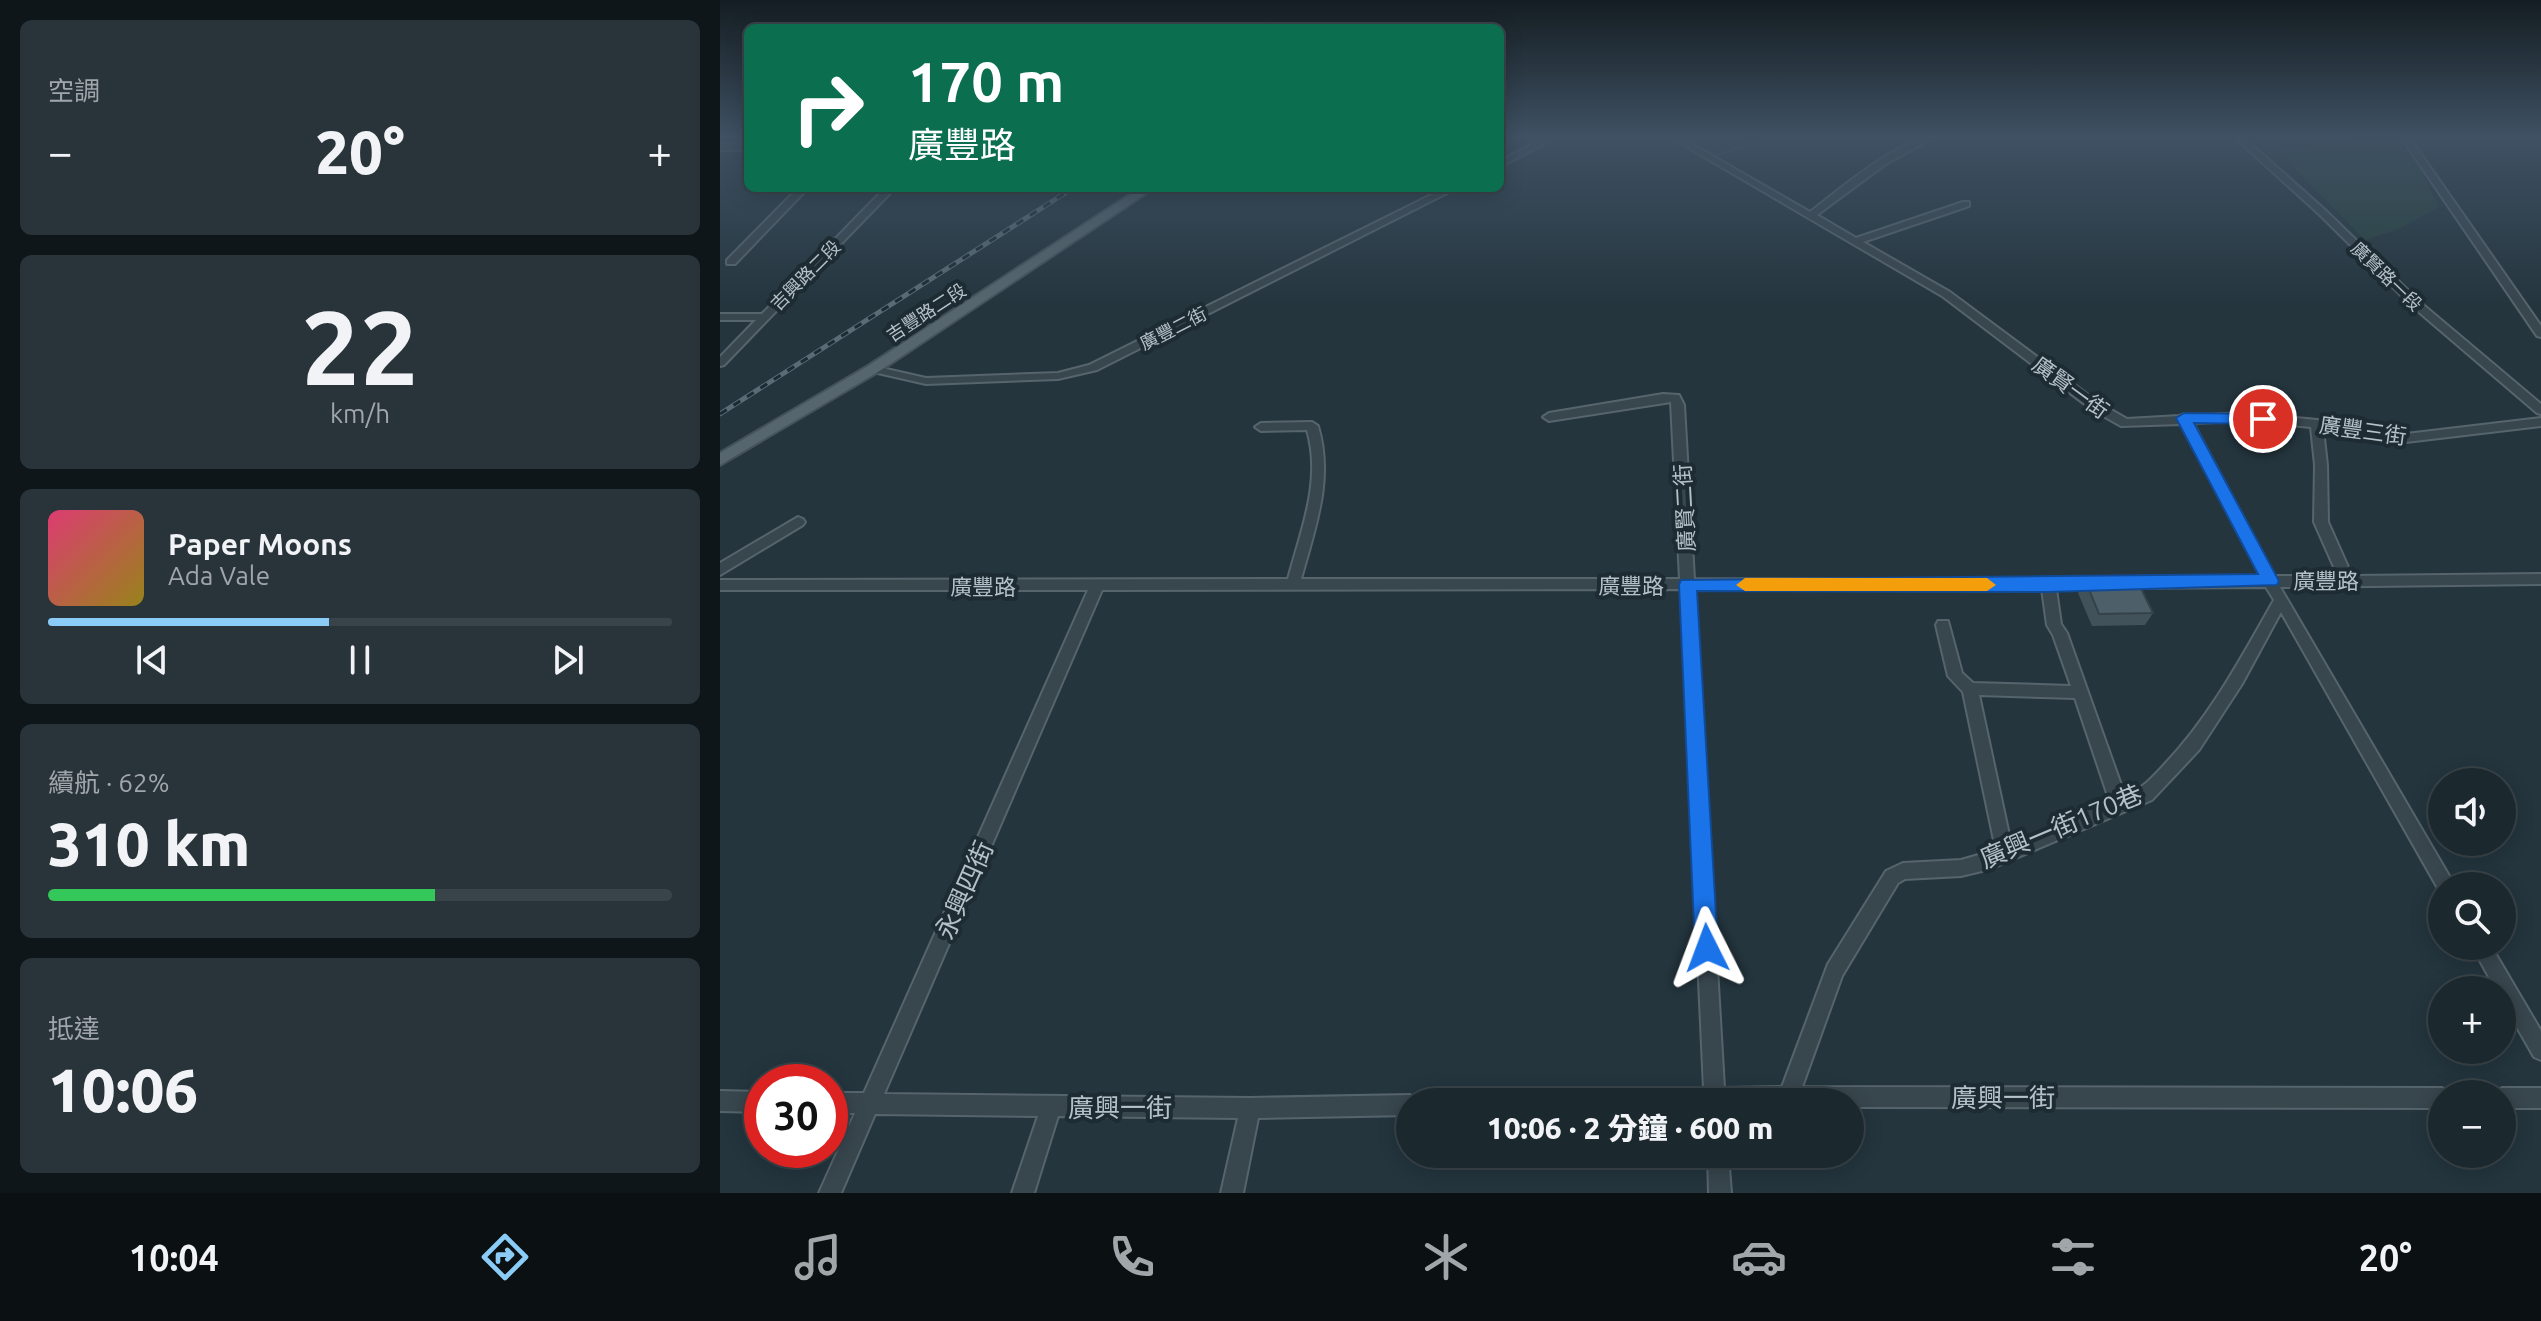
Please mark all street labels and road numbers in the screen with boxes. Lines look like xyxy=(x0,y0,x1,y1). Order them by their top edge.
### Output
street label: 吉興路二段 xyxy=(766,236,844,314)
street label: 廣賢路一段 xyxy=(2348,238,2426,314)
street label: 吉豐路二段 xyxy=(883,279,969,345)
street label: 廣豐二街 xyxy=(1136,303,1210,353)
street label: 廣賢一街 xyxy=(2028,351,2114,423)
street label: 廣豐三街 xyxy=(2318,411,2408,449)
street label: 廣賢二街 xyxy=(1669,463,1699,553)
street label: 廣豐路 xyxy=(2293,568,2359,593)
street label: 廣豐路 xyxy=(1598,573,1664,598)
street label: 廣豐路 xyxy=(950,574,1016,599)
street label: 廣興一街170巷 xyxy=(1975,779,2147,873)
street label: 永興四街 xyxy=(930,837,998,943)
street label: 廣興一街 xyxy=(1951,1083,2055,1112)
street label: 廣興一街 xyxy=(1068,1093,1172,1122)

